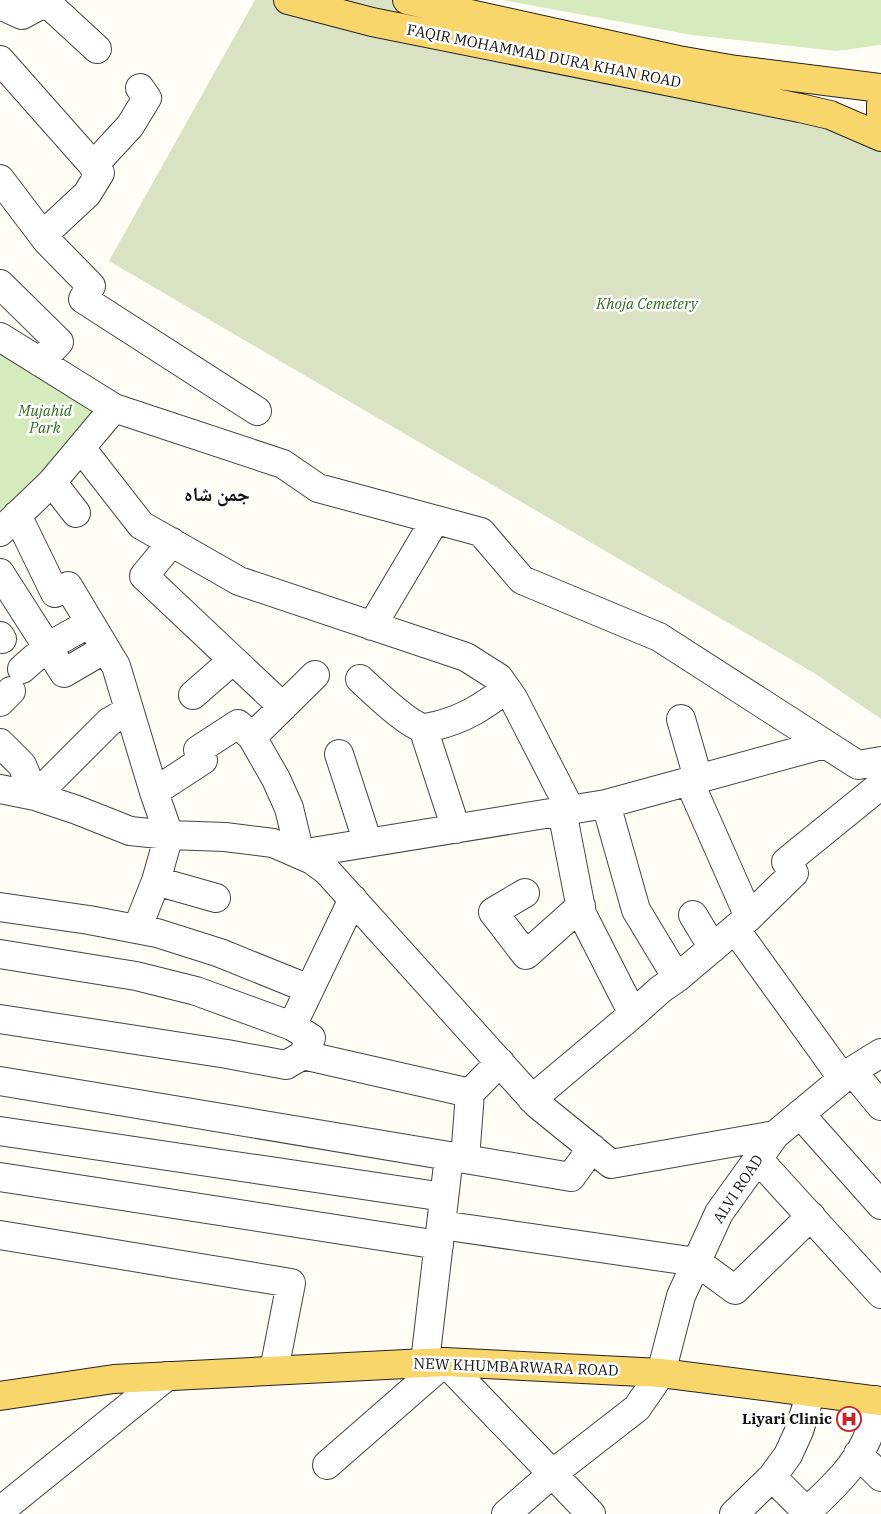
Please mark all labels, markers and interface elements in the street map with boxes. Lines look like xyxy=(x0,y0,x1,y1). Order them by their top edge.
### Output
street label: FAQIR MOHAMMAD DURA KHAN ROAD xyxy=(405,20,683,91)
park label: Khoja Cemetery xyxy=(595,294,699,313)
park label: Mujahid Park xyxy=(17,401,73,437)
district label: جمن شاہ xyxy=(184,480,250,507)
street label: ALVI ROAD xyxy=(708,1151,767,1227)
street label: NEW KHUMBARWARA ROAD xyxy=(413,1353,619,1380)
hospital icon: Liyari Clinic xyxy=(836,1406,862,1432)
place label: Liyari Clinic xyxy=(742,1409,832,1428)

